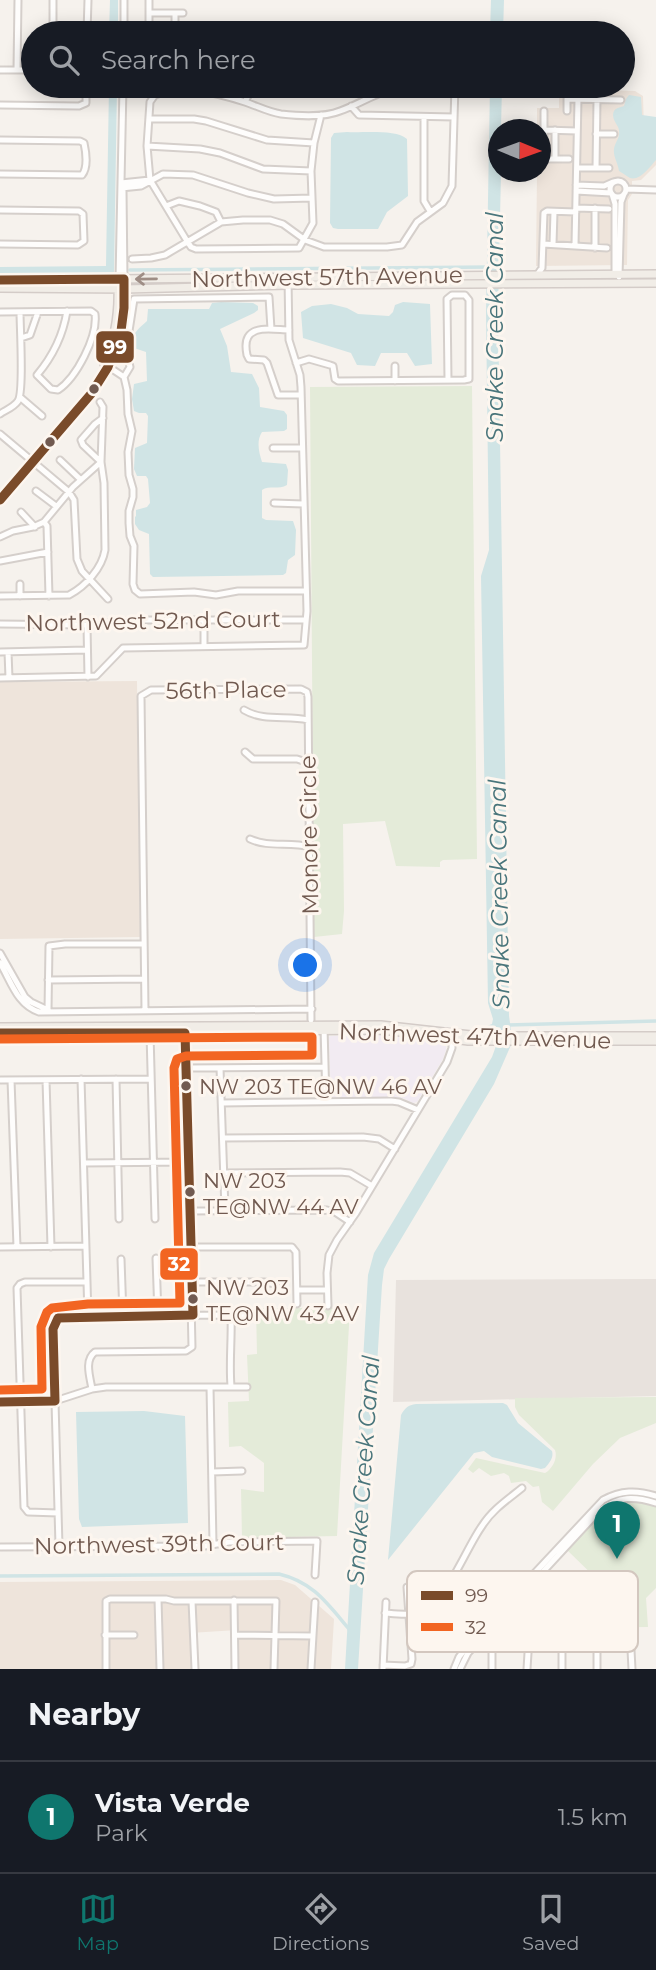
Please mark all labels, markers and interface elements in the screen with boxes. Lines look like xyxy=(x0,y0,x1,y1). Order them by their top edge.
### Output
search box xyxy=(21,21,635,98)
icon: search xyxy=(45,41,83,79)
text: Search here xyxy=(101,44,256,76)
north arrow xyxy=(488,119,551,182)
water label: Snake Creek Canal xyxy=(480,212,509,442)
street label: Northwest 57th Avenue xyxy=(191,261,463,293)
one-way arrow xyxy=(134,272,157,286)
line badge: 99 xyxy=(95,330,135,364)
text: 99 xyxy=(103,336,127,359)
unlabelled marker xyxy=(87,382,101,396)
unlabelled marker xyxy=(43,435,57,449)
street label: Northwest 52nd Court xyxy=(25,605,281,637)
street label: 56th Place xyxy=(165,675,287,705)
street label: Monore Circle xyxy=(294,755,324,915)
water label: Snake Creek Canal xyxy=(482,778,516,1009)
your location xyxy=(288,948,322,982)
street label: Northwest 47th Avenue xyxy=(338,1017,612,1055)
place label: NW 203 TE@NW 46 AV xyxy=(199,1074,442,1099)
marker: NW 203 TE@NW 46 AV xyxy=(179,1079,193,1093)
place label: NW 203 TE@NW 44 AV xyxy=(203,1168,359,1219)
marker: NW 203 TE@NW 44 AV xyxy=(183,1185,197,1199)
line badge: 32 xyxy=(159,1247,199,1281)
text: 32 xyxy=(167,1253,190,1276)
place label: NW 203 TE@NW 43 AV xyxy=(206,1275,360,1326)
marker: NW 203 TE@NW 43 AV xyxy=(186,1292,200,1306)
water label: Snake Creek Canal xyxy=(341,1354,386,1586)
pin: 1 xyxy=(594,1501,640,1559)
street label: Northwest 39th Court xyxy=(34,1528,284,1560)
legend xyxy=(407,1571,638,1652)
text: 99 xyxy=(465,1584,488,1607)
text: 32 xyxy=(465,1616,487,1639)
text: Nearby xyxy=(28,1696,140,1733)
text: Vista Verde xyxy=(95,1787,250,1819)
text: 1 xyxy=(46,1803,56,1831)
text: 1.5 km xyxy=(558,1803,628,1831)
text: Park xyxy=(95,1819,148,1847)
tab: Map xyxy=(77,1890,119,1955)
tab: Directions xyxy=(272,1890,369,1955)
tab: Saved xyxy=(522,1890,579,1955)

